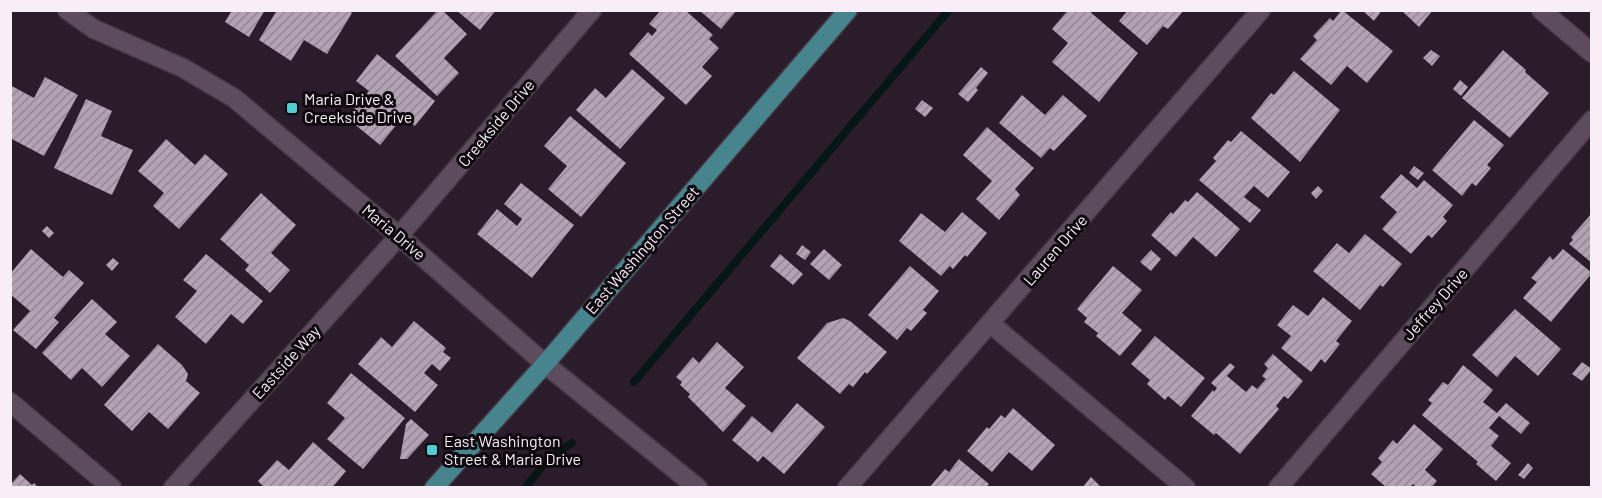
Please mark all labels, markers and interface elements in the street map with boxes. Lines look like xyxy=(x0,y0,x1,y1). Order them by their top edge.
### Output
street label: Creekside Drive xyxy=(454,75,538,170)
place label: Maria Drive & Creekside Drive xyxy=(304,89,412,126)
marker: Maria Drive & Creekside Drive xyxy=(285,101,299,115)
street label: East Washington Street xyxy=(581,182,702,318)
street label: Maria Drive xyxy=(359,200,430,263)
street label: Lauren Drive xyxy=(1019,210,1091,289)
street label: Jeffrey Drive xyxy=(1398,264,1471,344)
street label: Eastside Way xyxy=(248,321,324,402)
place label: East Washington Street & Maria Drive xyxy=(444,431,581,468)
marker: East Washington Street & Maria Drive xyxy=(425,443,439,457)

